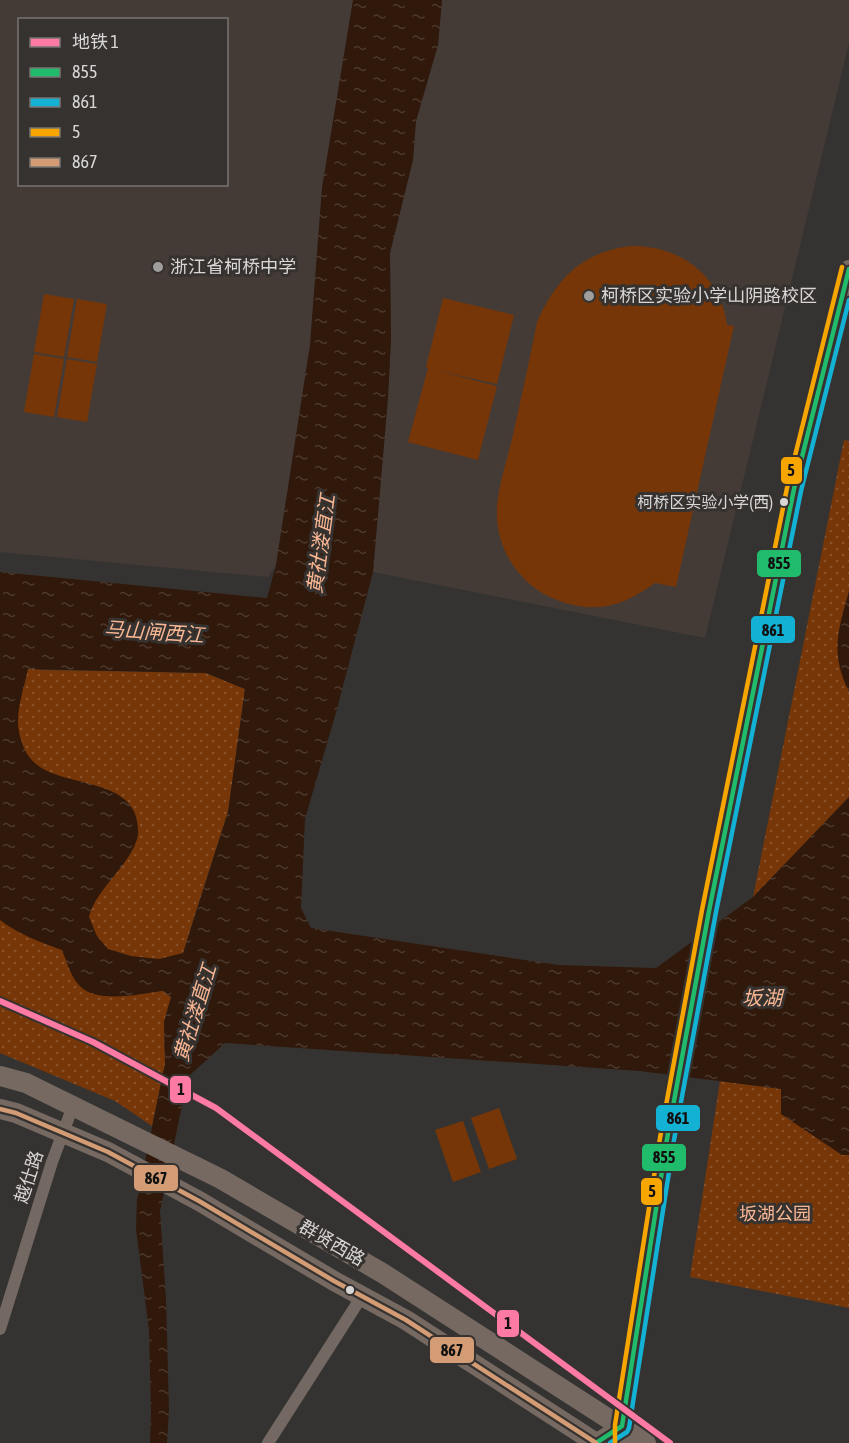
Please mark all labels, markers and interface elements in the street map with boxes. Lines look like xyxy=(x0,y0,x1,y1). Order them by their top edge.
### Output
legend xyxy=(18,18,228,186)
text: 地铁 1 xyxy=(72,31,119,52)
text: 855 xyxy=(72,61,97,82)
text: 861 xyxy=(72,91,97,112)
text: 5 xyxy=(72,121,80,142)
text: 867 xyxy=(72,151,97,172)
place label: 浙江省柯桥中学 xyxy=(170,256,296,277)
marker: 浙江省柯桥中学 xyxy=(151,260,165,274)
place label: 柯桥区实验小学山阴路校区 xyxy=(601,285,817,306)
marker: 柯桥区实验小学山阴路校区 xyxy=(582,289,596,303)
line badge: 5 xyxy=(780,456,803,485)
text: 5 xyxy=(787,461,795,479)
water label: 黄社溇直江 xyxy=(302,491,339,595)
place label: 柯桥区实验小学(西) xyxy=(637,493,773,512)
marker: 柯桥区实验小学(西) xyxy=(778,496,790,508)
line badge: 855 xyxy=(756,549,802,578)
text: 855 xyxy=(768,554,791,572)
line badge: 861 xyxy=(750,615,796,644)
water label: 马山闸西江 xyxy=(103,617,207,647)
text: 861 xyxy=(762,621,785,639)
water label: 黄社溇直江 xyxy=(169,960,221,1064)
water label: 坂湖 xyxy=(742,986,785,1009)
line badge: 1 xyxy=(169,1075,192,1104)
text: 1 xyxy=(177,1080,185,1098)
line badge: 861 xyxy=(655,1104,701,1132)
text: 861 xyxy=(667,1109,690,1127)
line badge: 855 xyxy=(641,1143,687,1172)
street label: 越仕路 xyxy=(10,1148,47,1206)
text: 855 xyxy=(653,1148,676,1166)
line badge: 867 xyxy=(133,1164,179,1192)
text: 867 xyxy=(145,1169,167,1187)
line badge: 5 xyxy=(640,1177,663,1206)
text: 5 xyxy=(648,1182,656,1200)
park label: 坂湖公园 xyxy=(739,1203,811,1224)
street label: 群贤西路 xyxy=(296,1215,369,1270)
unlabelled marker xyxy=(344,1284,356,1296)
line badge: 1 xyxy=(496,1309,520,1338)
text: 1 xyxy=(504,1314,512,1332)
line badge: 867 xyxy=(429,1336,475,1364)
text: 867 xyxy=(441,1341,463,1359)

